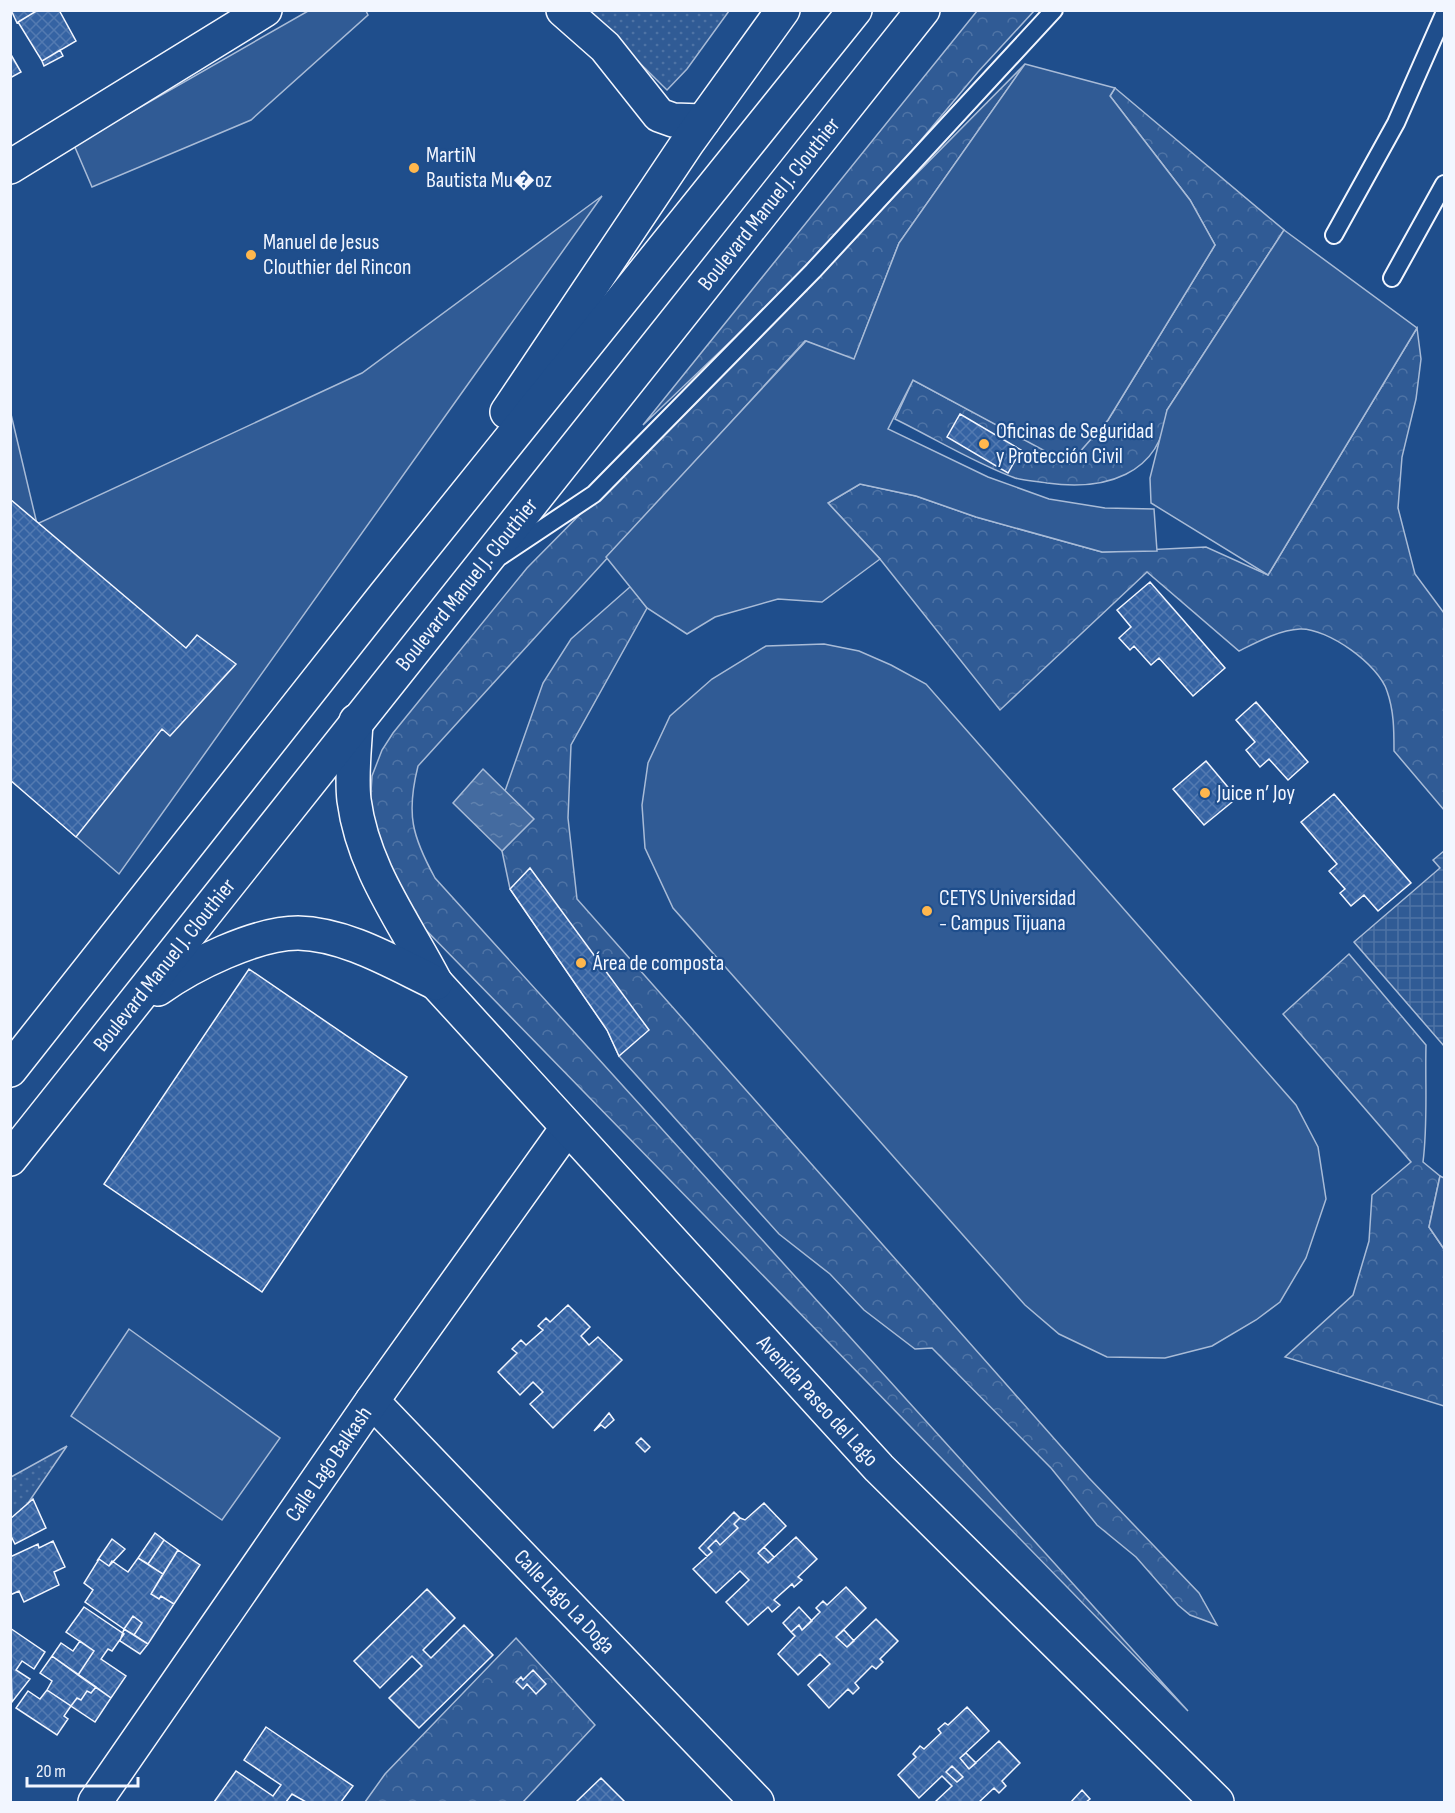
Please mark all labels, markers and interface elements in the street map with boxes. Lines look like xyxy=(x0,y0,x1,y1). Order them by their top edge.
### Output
street label: Boulevard Manuel J. Clouthier xyxy=(692,112,846,296)
place label: MartiN Bautista Mu�oz xyxy=(426,142,552,194)
marker: MartiN Bautista Mu�oz xyxy=(407,161,421,175)
place label: Manuel de Jesus Clouthier del Rincon xyxy=(263,229,412,281)
marker: Manuel de Jesus Clouthier del Rincon xyxy=(244,248,258,262)
place label: Oficinas de Seguridad y Protección Civil xyxy=(996,418,1154,470)
marker: Oficinas de Seguridad y Protección Civil xyxy=(977,437,991,451)
street label: Boulevard Manuel J. Clouthier xyxy=(390,492,544,676)
place label: Juice n’ Joy xyxy=(1216,780,1295,807)
marker: Juice n’ Joy xyxy=(1198,786,1212,800)
street label: Boulevard Manuel J. Clouthier xyxy=(87,873,241,1057)
place label: CETYS Universidad - Campus Tijuana xyxy=(939,885,1076,937)
marker: CETYS Universidad - Campus Tijuana xyxy=(920,904,934,918)
place label: Área de composta xyxy=(592,950,724,977)
marker: Área de composta xyxy=(574,956,588,970)
street label: Avenida Paseo del Lago xyxy=(750,1329,884,1472)
street label: Calle Lago Balkash xyxy=(279,1401,378,1527)
street label: Calle Lago La Doga xyxy=(508,1544,621,1659)
scale bar xyxy=(27,1750,138,1788)
text: 20 m xyxy=(36,1761,66,1782)

